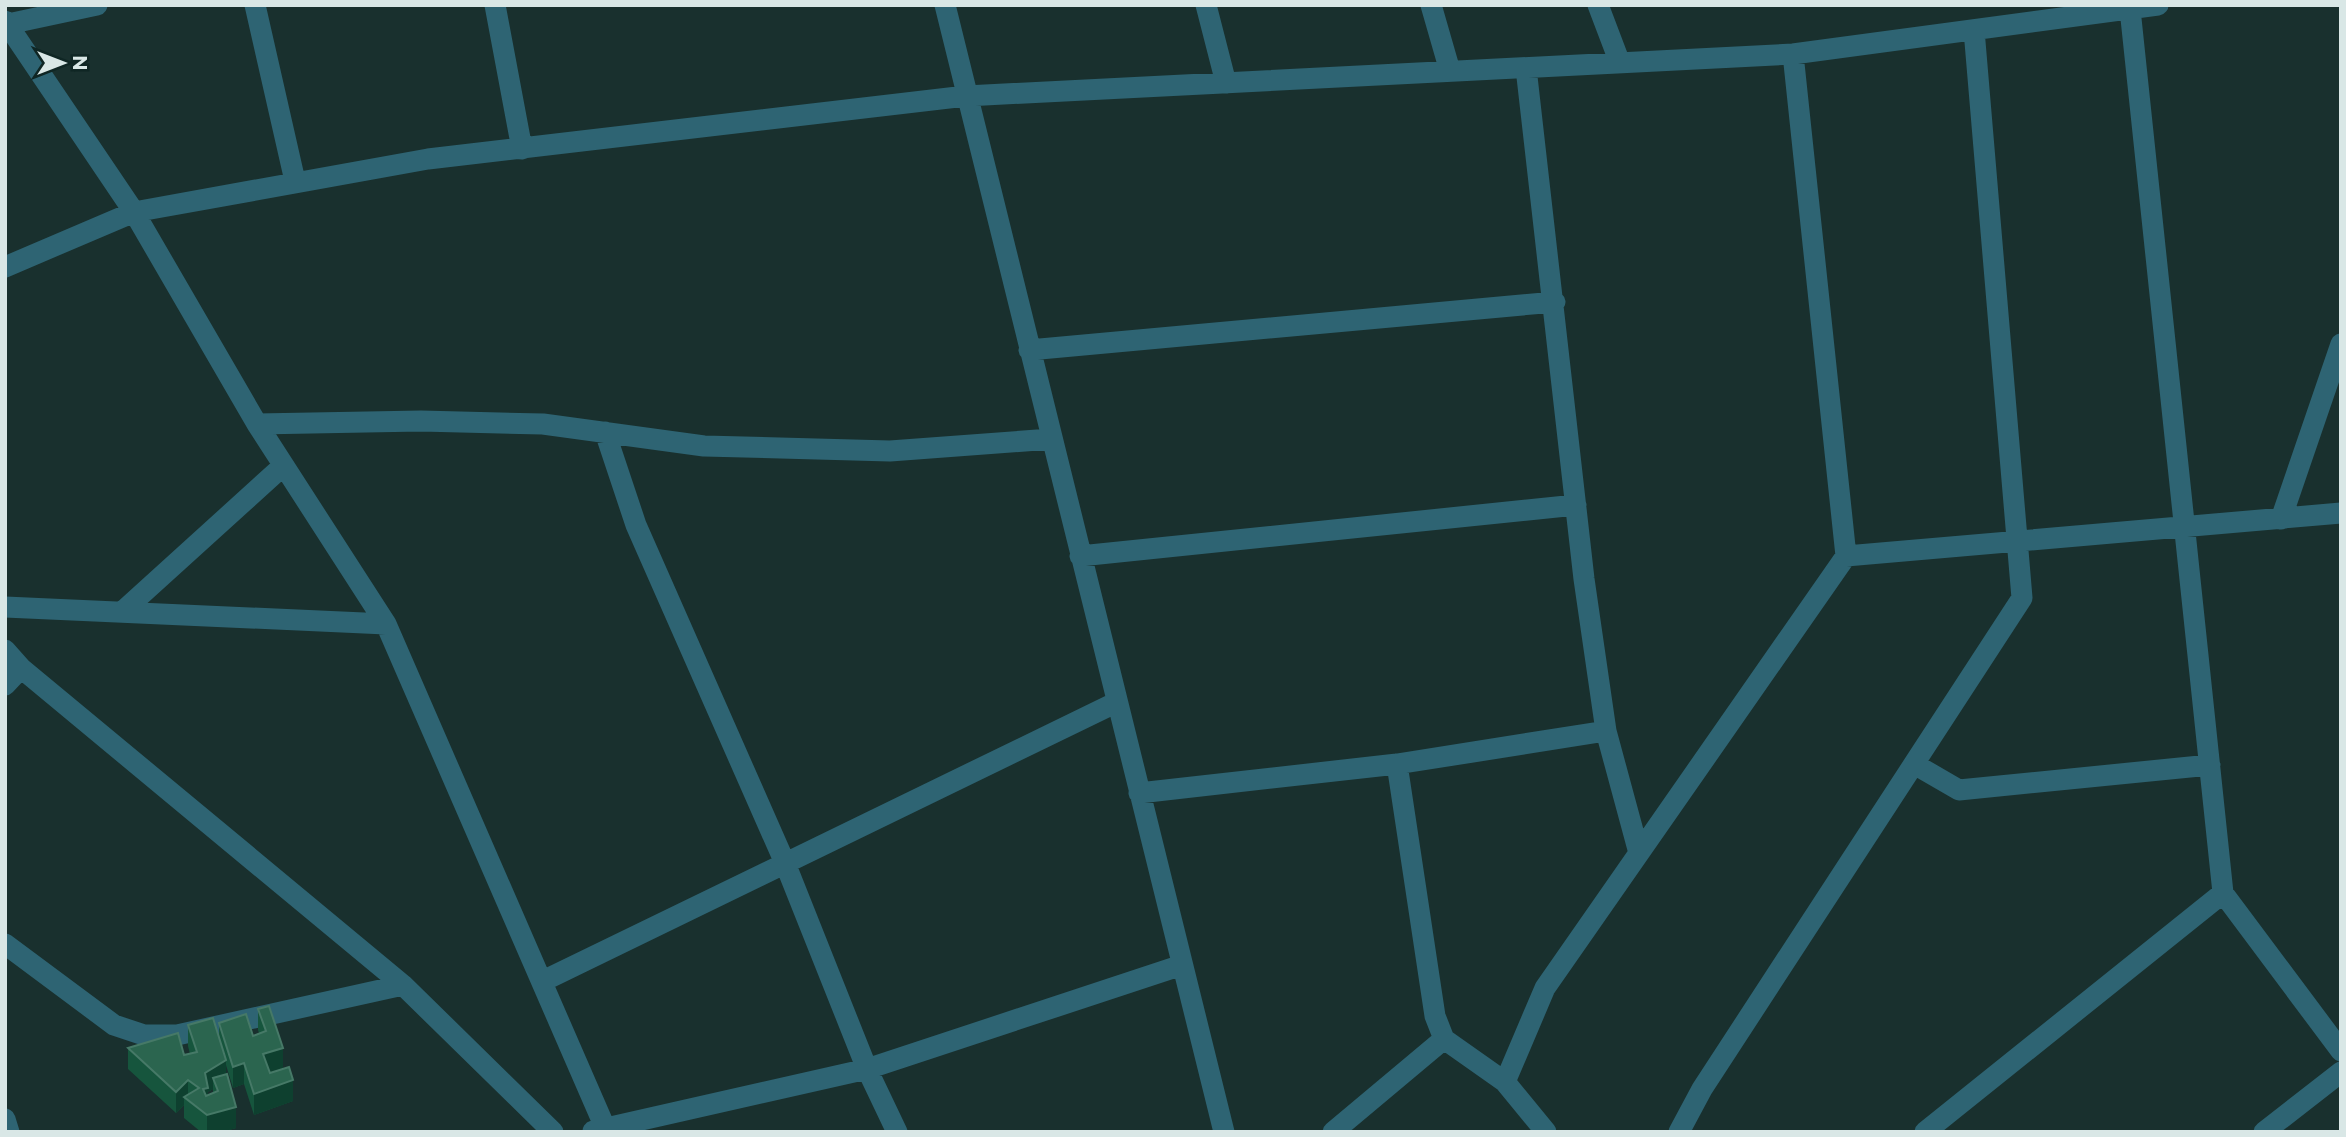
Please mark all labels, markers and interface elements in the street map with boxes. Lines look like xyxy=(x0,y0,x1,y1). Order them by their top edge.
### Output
north arrow xyxy=(28,28,98,98)
text: N xyxy=(68,55,91,71)

